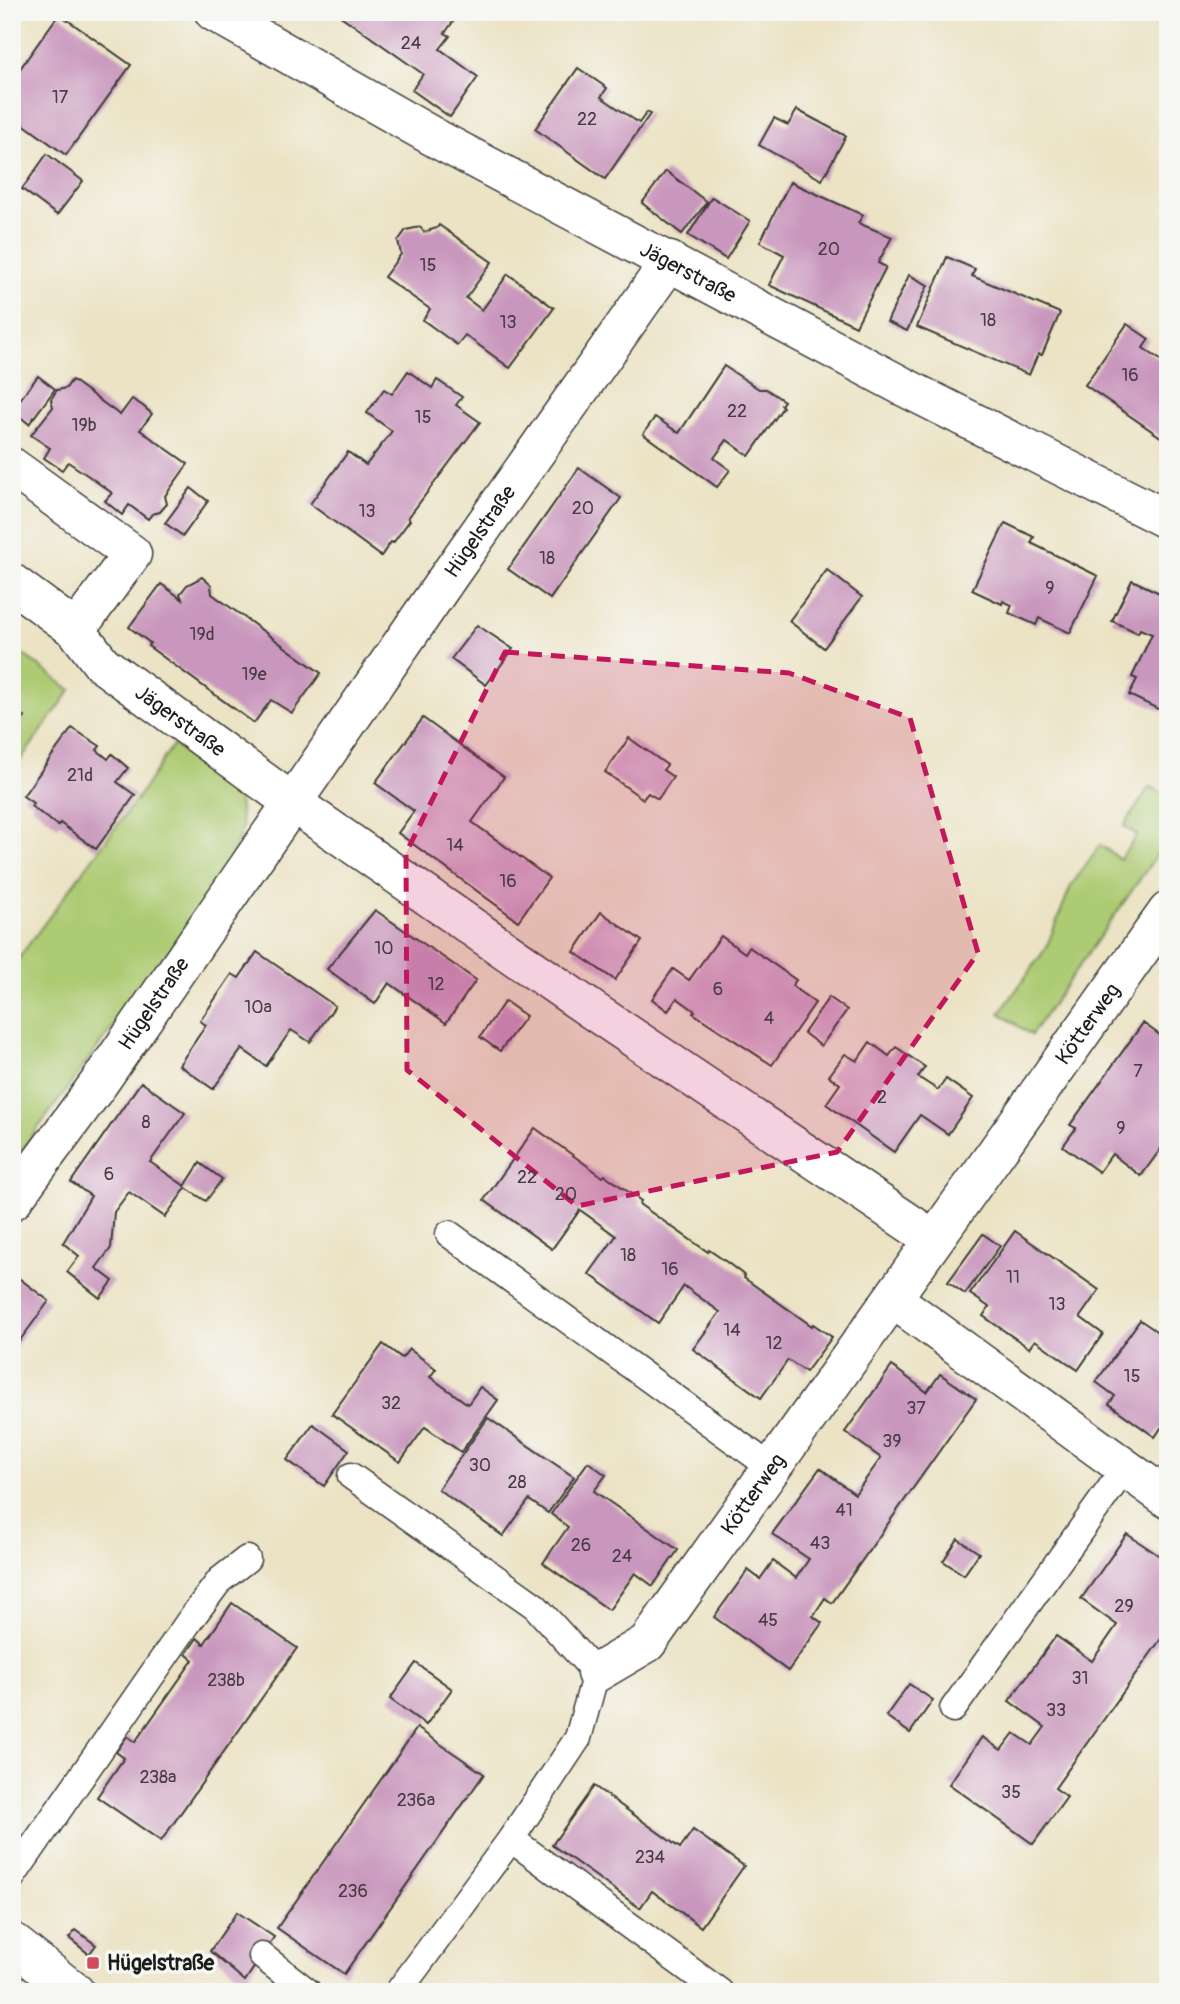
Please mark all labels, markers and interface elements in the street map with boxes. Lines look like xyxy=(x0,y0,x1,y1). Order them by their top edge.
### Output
house number: 24 xyxy=(401,32,422,55)
house number: 17 xyxy=(52,86,69,109)
house number: 22 xyxy=(577,108,597,131)
street label: Jägerstraße xyxy=(635,236,741,310)
house number: 20 xyxy=(818,238,840,261)
house number: 15 xyxy=(420,254,436,277)
house number: 18 xyxy=(980,309,996,332)
house number: 13 xyxy=(499,311,517,334)
house number: 16 xyxy=(1121,364,1139,387)
house number: 22 xyxy=(727,400,747,423)
house number: 15 xyxy=(415,406,431,429)
house number: 19b xyxy=(71,414,97,437)
street label: Hügelstraße xyxy=(439,480,523,583)
house number: 20 xyxy=(572,497,594,520)
house number: 13 xyxy=(358,500,376,523)
house number: 18 xyxy=(539,547,555,570)
house number: 9 xyxy=(1045,577,1055,600)
house number: 19d xyxy=(189,623,215,646)
house number: 19e xyxy=(241,663,267,686)
street label: Jägerstraße xyxy=(129,679,231,764)
house number: 21d xyxy=(67,764,93,787)
house number: 14 xyxy=(446,834,464,857)
house number: 16 xyxy=(499,870,517,893)
house number: 10 xyxy=(374,937,394,960)
street label: Hügelstraße xyxy=(113,952,196,1056)
house number: 12 xyxy=(427,973,445,996)
house number: 6 xyxy=(713,978,723,1001)
street label: Kötterweg xyxy=(1050,978,1126,1070)
house number: 10a xyxy=(244,996,272,1019)
house number: 4 xyxy=(764,1007,775,1030)
house number: 7 xyxy=(1133,1060,1143,1083)
house number: 2 xyxy=(877,1086,887,1109)
house number: 8 xyxy=(141,1111,151,1134)
house number: 9 xyxy=(1116,1117,1126,1140)
house number: 6 xyxy=(104,1163,114,1186)
house number: 22 xyxy=(517,1166,537,1189)
house number: 20 xyxy=(555,1183,577,1206)
house number: 18 xyxy=(620,1244,636,1267)
house number: 16 xyxy=(661,1258,679,1281)
house number: 11 xyxy=(1006,1266,1020,1289)
house number: 13 xyxy=(1048,1293,1066,1316)
house number: 14 xyxy=(723,1319,741,1342)
house number: 12 xyxy=(765,1332,783,1355)
house number: 15 xyxy=(1124,1365,1140,1388)
house number: 32 xyxy=(381,1392,401,1415)
house number: 37 xyxy=(906,1397,926,1420)
house number: 39 xyxy=(882,1430,902,1453)
street label: Kötterweg xyxy=(715,1448,792,1540)
house number: 30 xyxy=(469,1454,491,1477)
house number: 28 xyxy=(507,1471,527,1494)
house number: 41 xyxy=(835,1499,853,1522)
house number: 43 xyxy=(810,1532,830,1555)
house number: 26 xyxy=(571,1534,591,1557)
house number: 24 xyxy=(612,1545,633,1568)
house number: 29 xyxy=(1114,1595,1134,1618)
house number: 45 xyxy=(758,1609,778,1632)
house number: 31 xyxy=(1071,1667,1089,1690)
house number: 238b xyxy=(207,1669,245,1692)
house number: 33 xyxy=(1046,1699,1066,1722)
house number: 238a xyxy=(139,1766,177,1789)
house number: 35 xyxy=(1001,1781,1021,1804)
house number: 236a xyxy=(397,1789,435,1812)
house number: 234 xyxy=(635,1846,666,1869)
house number: 236 xyxy=(338,1880,368,1903)
place label: Hügelstraße xyxy=(107,1950,215,1977)
marker: Hügelstraße xyxy=(85,1955,101,1971)

